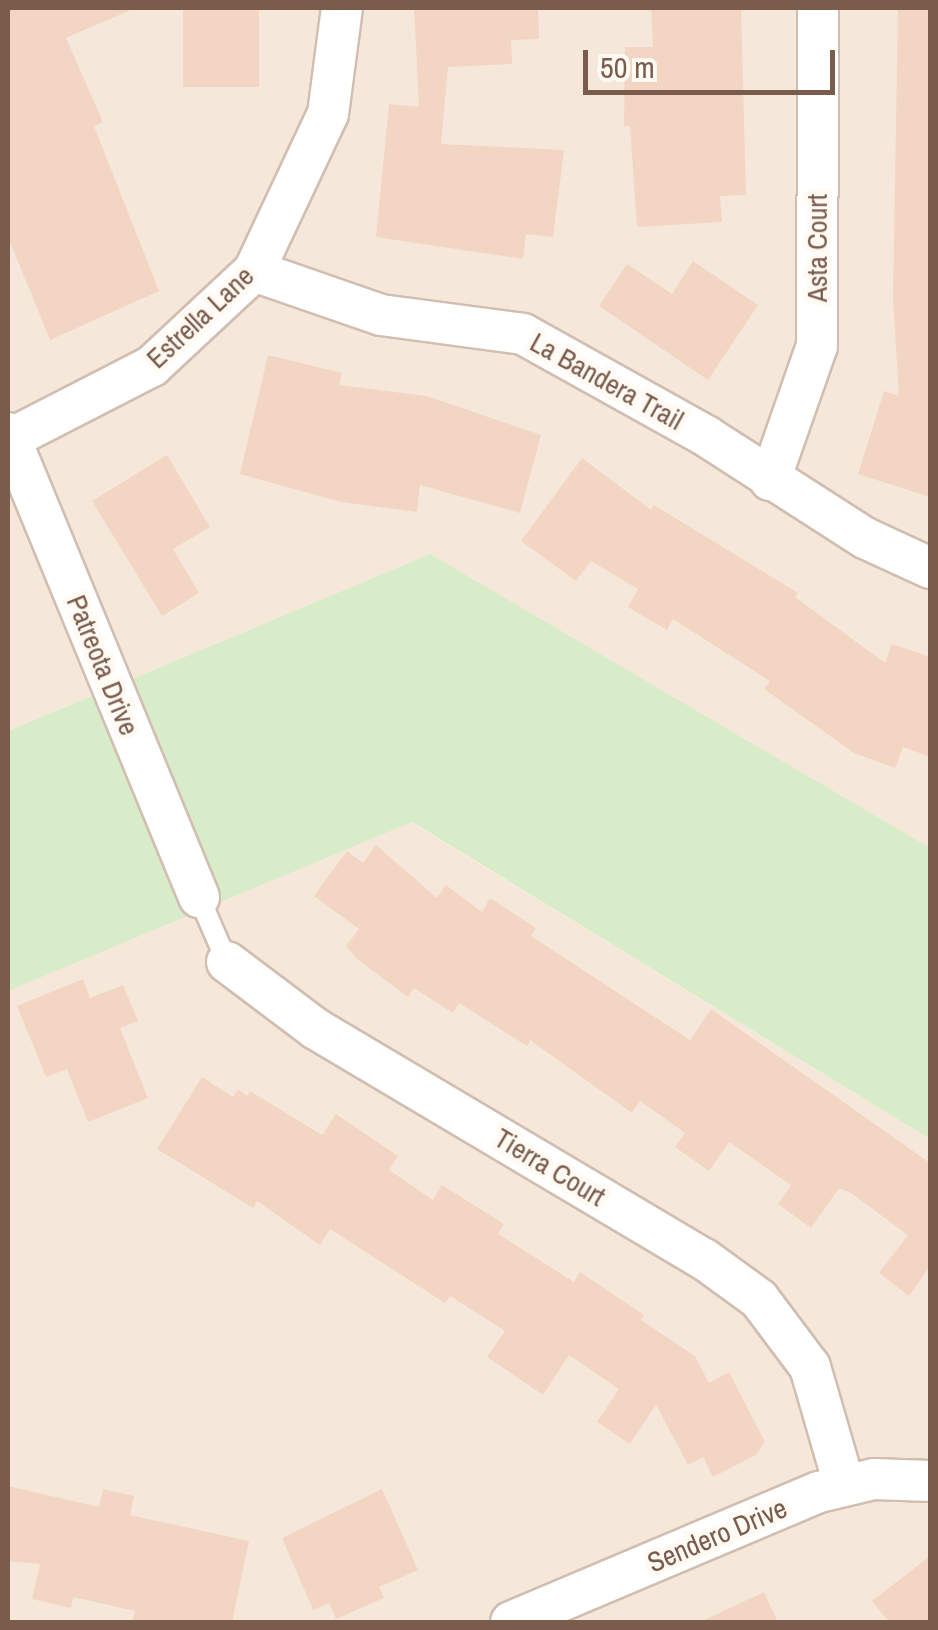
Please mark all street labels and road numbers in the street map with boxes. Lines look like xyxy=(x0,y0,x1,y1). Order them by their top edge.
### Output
street label: Asta Court xyxy=(800,194,834,302)
street label: Estrella Lane xyxy=(140,259,260,375)
street label: La Bandera Trail xyxy=(524,325,690,437)
street label: Patreota Drive xyxy=(60,590,146,740)
street label: Tierra Court xyxy=(489,1121,611,1213)
street label: Sendero Drive xyxy=(642,1491,792,1579)

